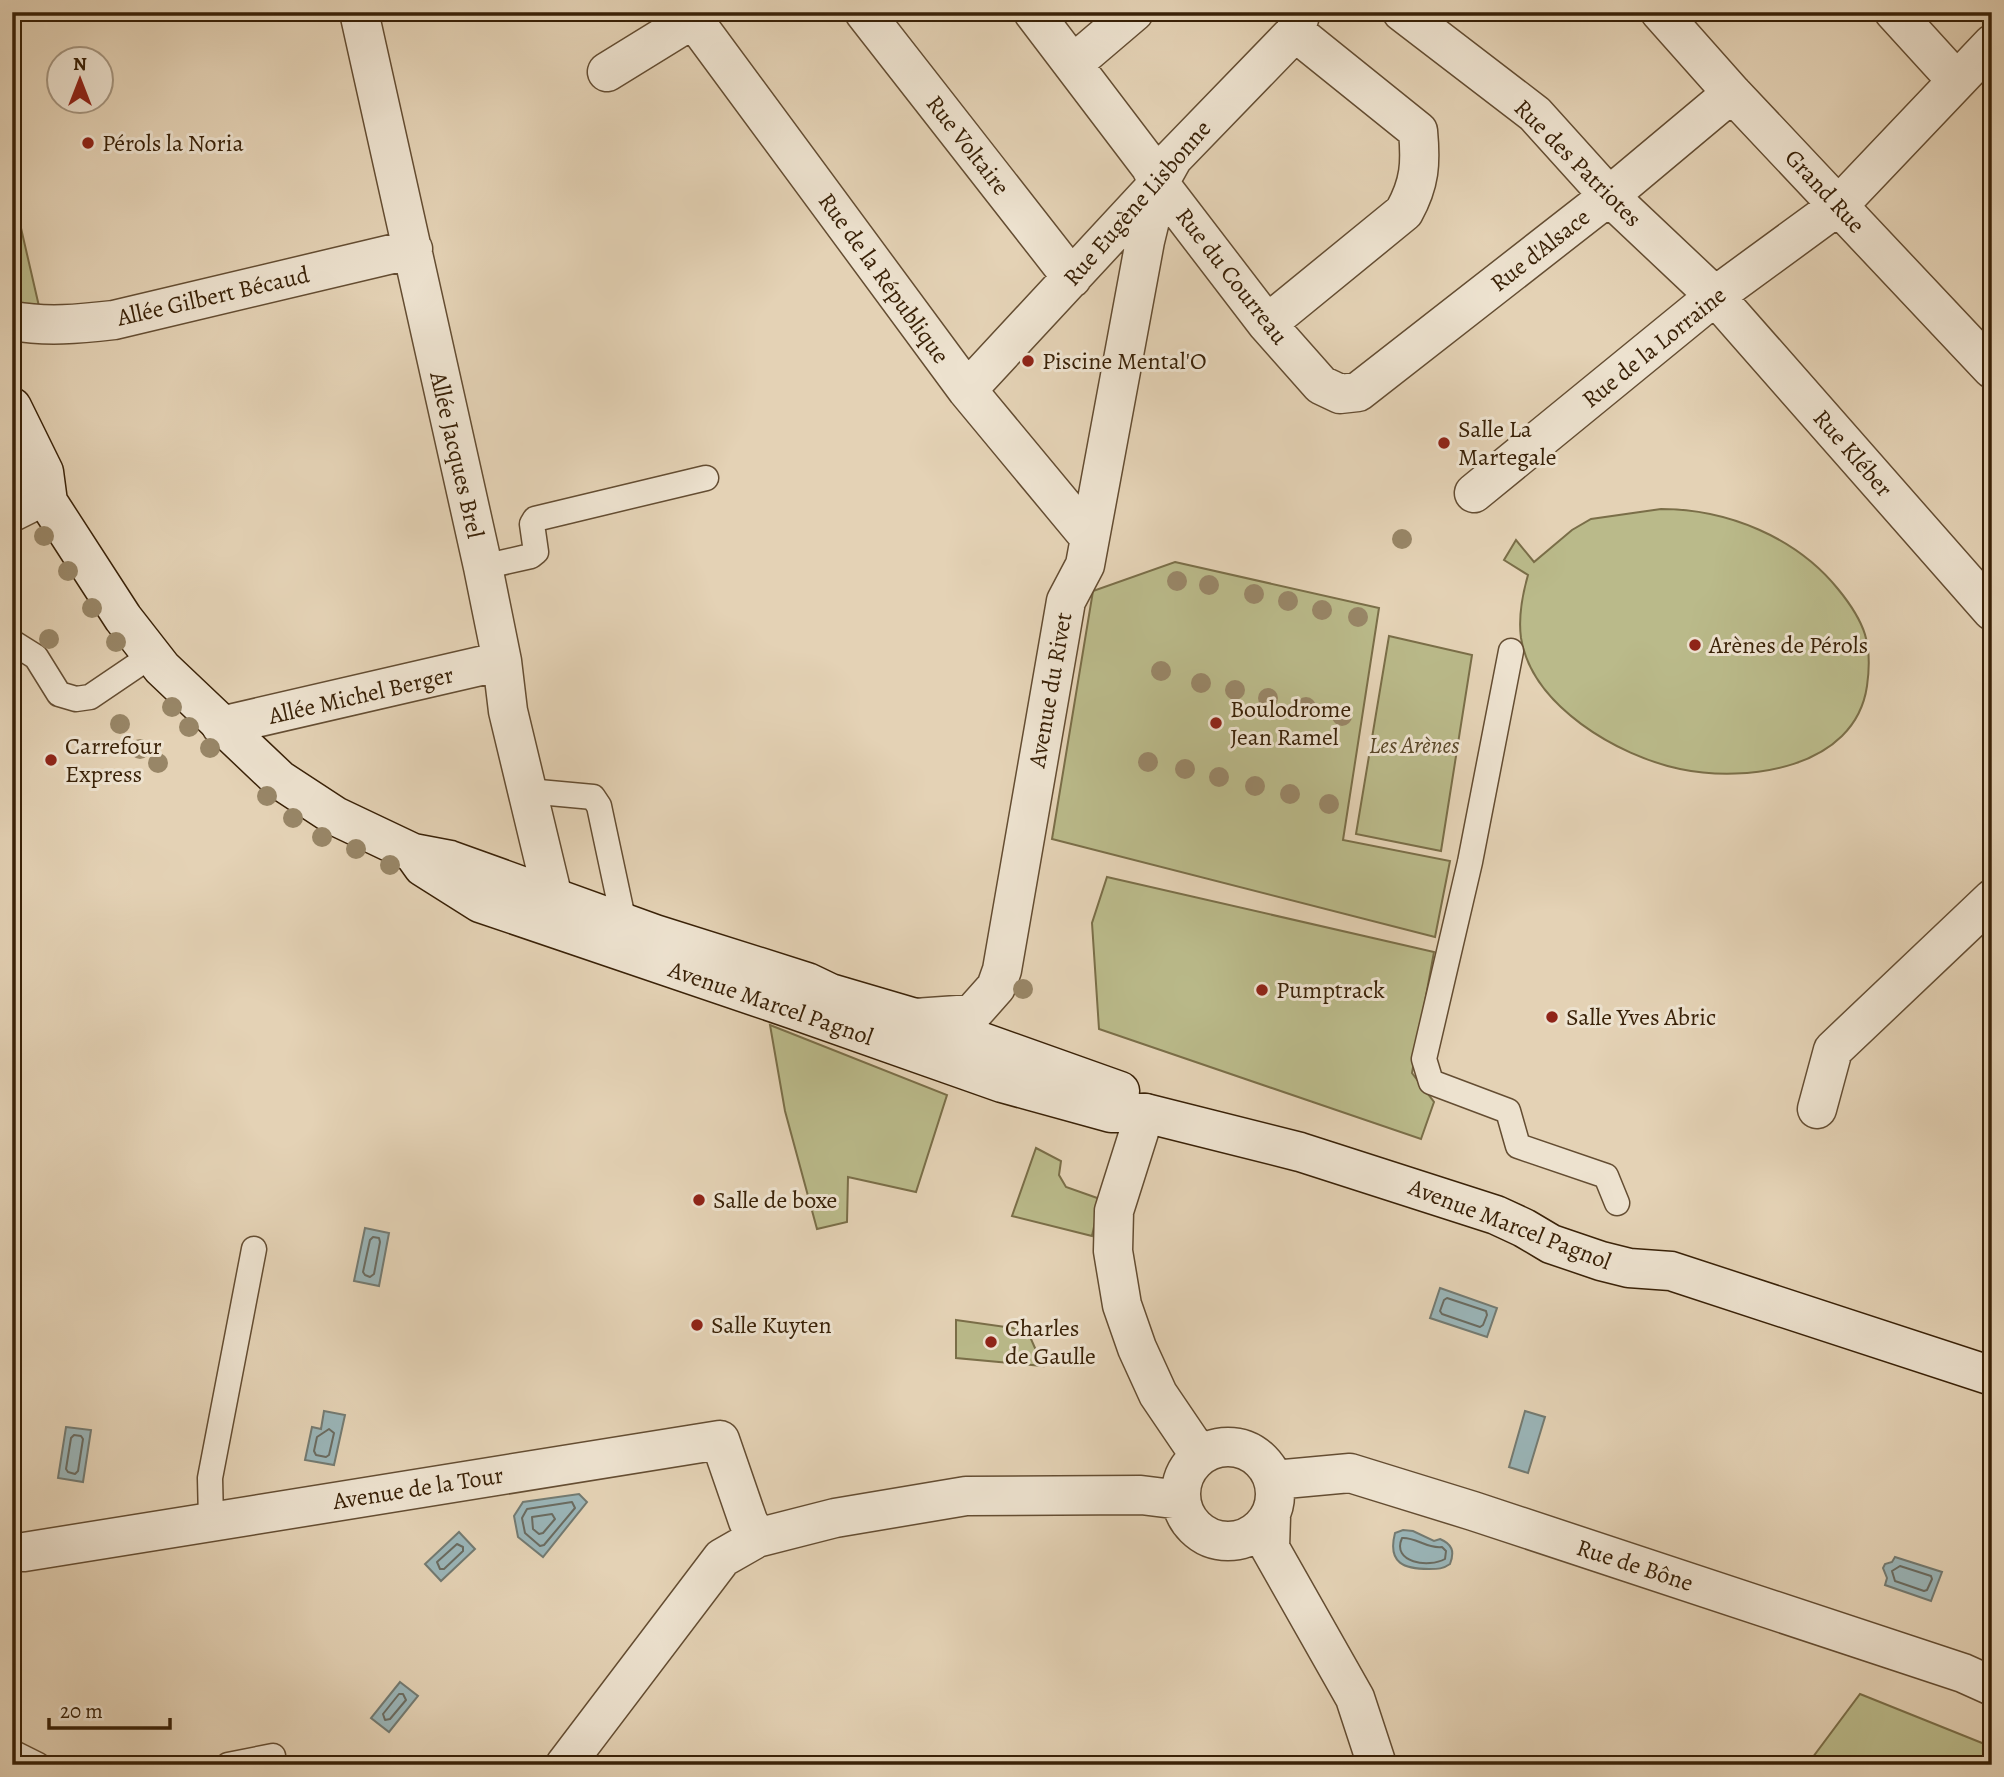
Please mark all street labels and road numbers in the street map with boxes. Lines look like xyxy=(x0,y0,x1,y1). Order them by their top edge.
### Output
street label: Rue Voltaire xyxy=(919,88,1017,202)
street label: Rue des Patriotes xyxy=(1507,92,1649,234)
street label: Rue Eugène Lisbonne xyxy=(1056,113,1218,293)
street label: Grand Rue xyxy=(1778,142,1872,240)
street label: Rue de la République xyxy=(811,186,957,370)
street label: Rue du Courreau xyxy=(1168,201,1296,351)
street label: Rue d'Alsace xyxy=(1484,201,1596,299)
street label: Allée Gilbert Bécaud xyxy=(113,258,312,334)
street label: Rue de la Lorraine xyxy=(1575,279,1733,415)
street label: Allée Jacques Brel xyxy=(422,368,492,541)
street label: Rue Kléber xyxy=(1806,402,1900,504)
street label: Avenue du Rivet xyxy=(1020,610,1079,771)
street label: Allée Michel Berger xyxy=(264,658,457,732)
street label: Avenue Marcel Pagnol xyxy=(663,953,878,1053)
street label: Avenue Marcel Pagnol xyxy=(1403,1170,1616,1277)
street label: Avenue de la Tour xyxy=(329,1459,506,1517)
street label: Rue de Bône xyxy=(1573,1531,1697,1599)

